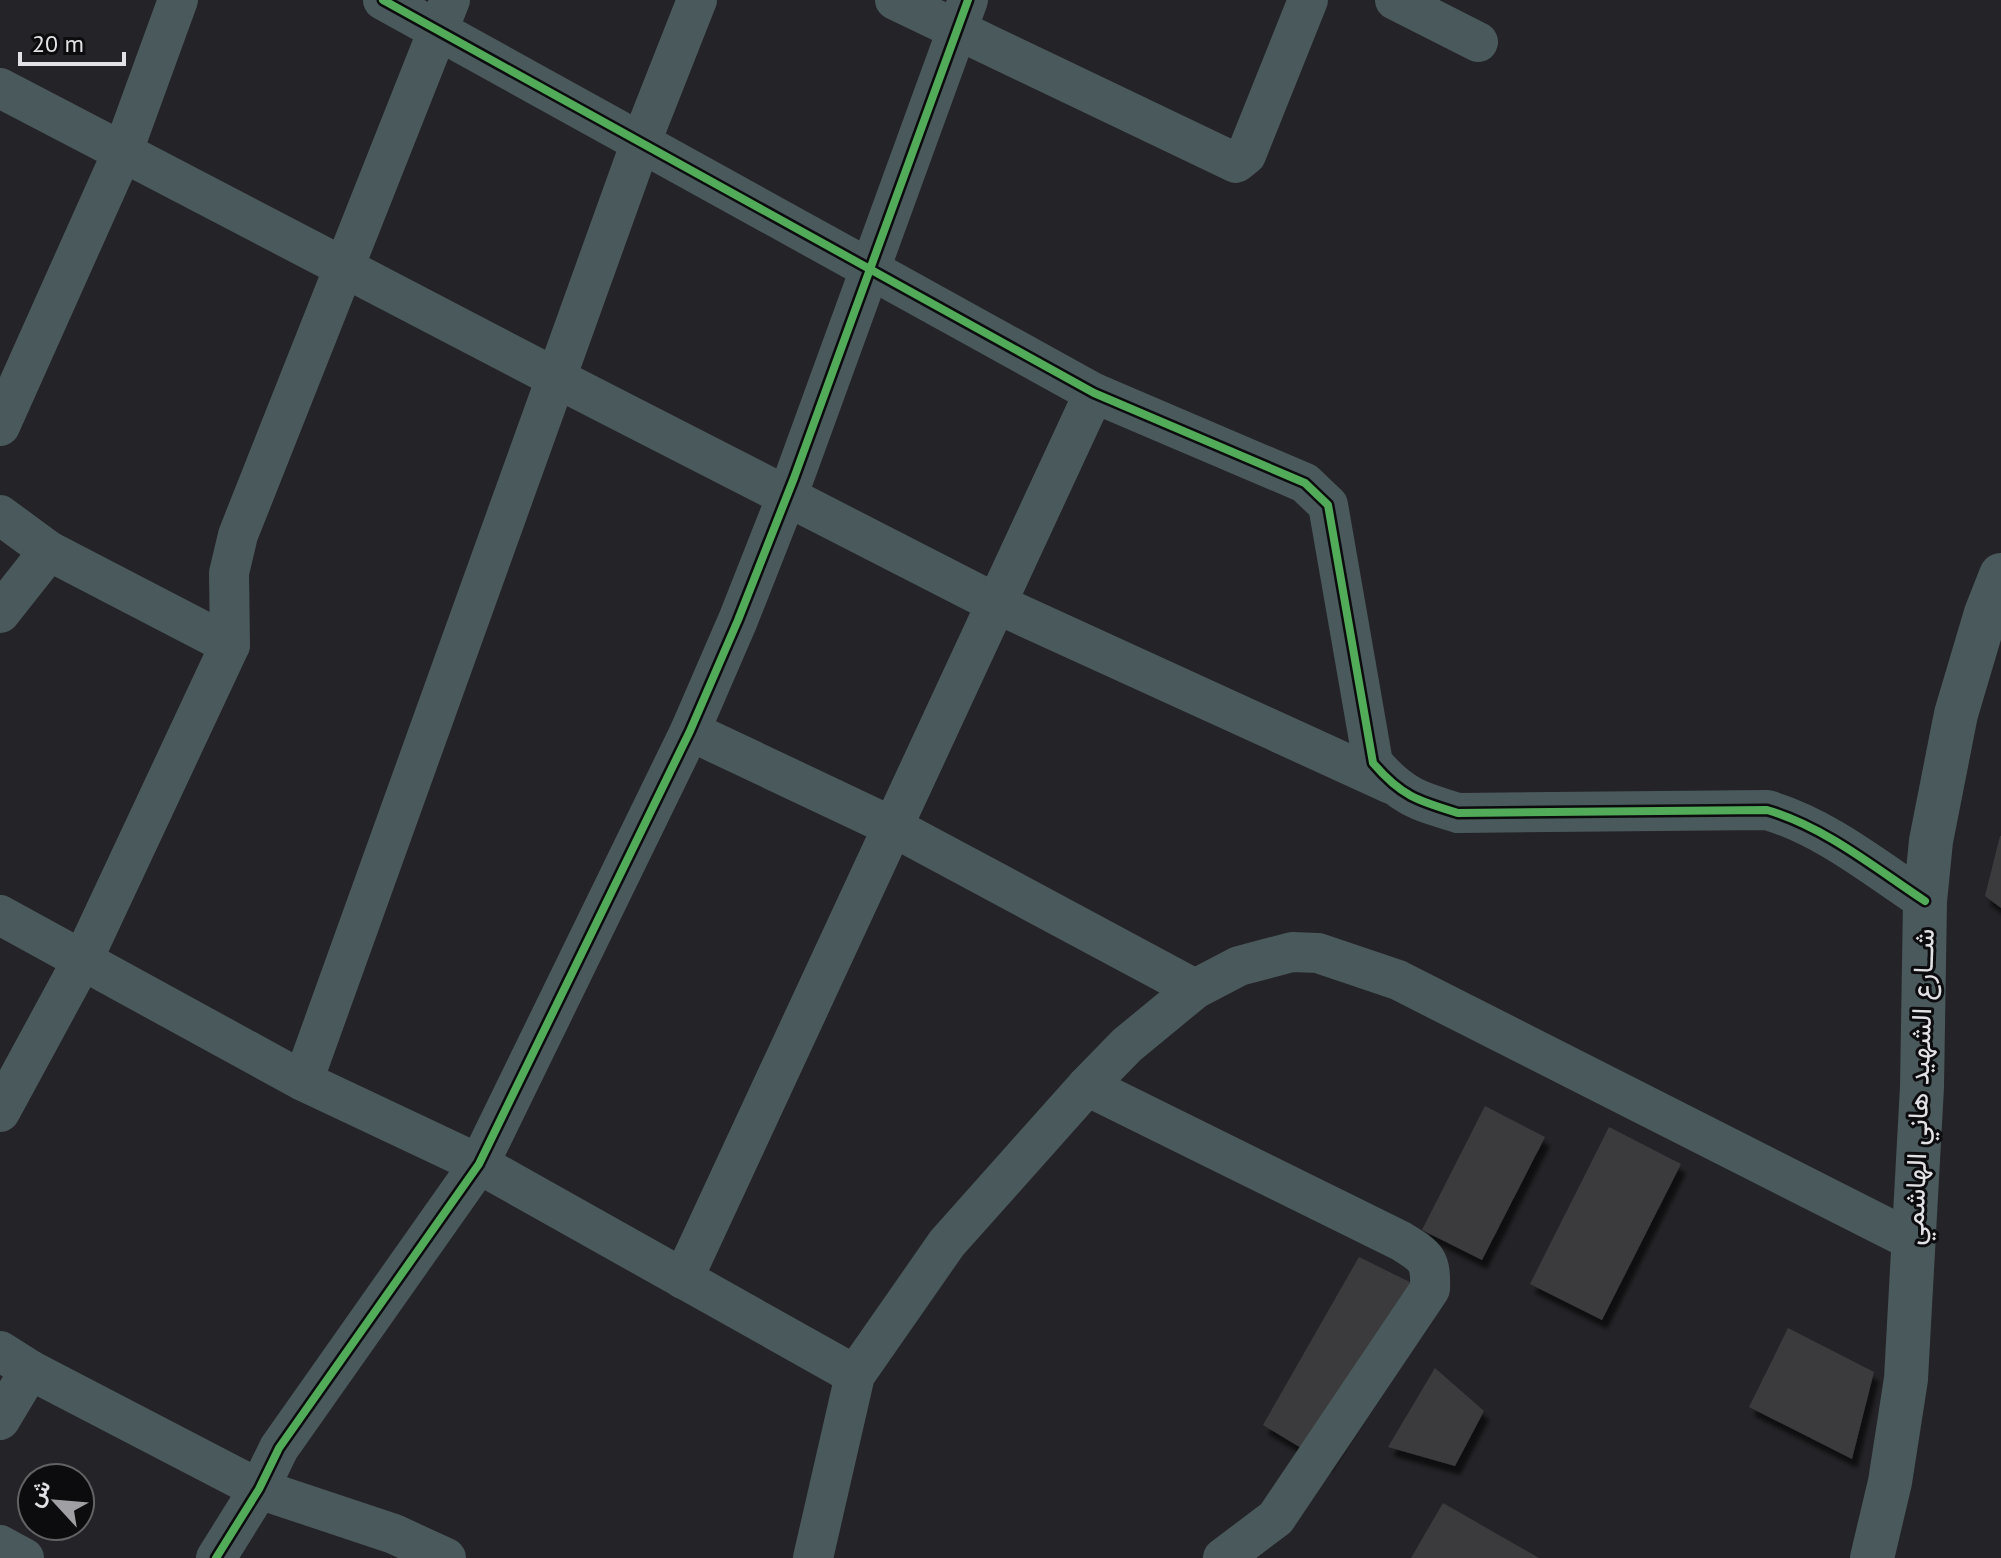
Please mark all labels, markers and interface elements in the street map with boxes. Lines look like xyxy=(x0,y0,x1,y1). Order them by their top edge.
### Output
scale bar xyxy=(20,16,124,66)
text: 20 m xyxy=(32,28,84,59)
street label: شــارع الشهيد هاني الهاشمي xyxy=(1894,928,1947,1246)
north arrow xyxy=(16,1462,96,1542)
text: ش xyxy=(20,1475,56,1511)

